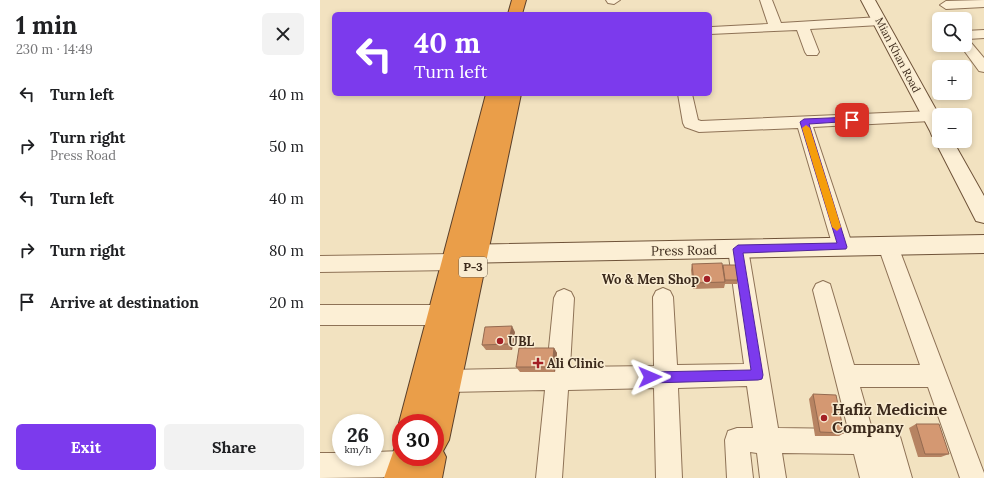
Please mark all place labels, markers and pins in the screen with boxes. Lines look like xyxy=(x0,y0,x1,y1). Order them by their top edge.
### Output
pin xyxy=(835,103,869,137)
place label: Wo & Men Shop xyxy=(602,271,699,288)
marker: Wo & Men Shop xyxy=(702,274,712,284)
place label: UBL xyxy=(508,333,534,350)
marker: UBL xyxy=(495,336,505,346)
place label: Ali Clinic xyxy=(547,355,604,372)
marker: Ali Clinic xyxy=(532,357,544,369)
place label: Hafiz Medicine Company xyxy=(832,399,947,437)
marker: Hafiz Medicine Company xyxy=(819,413,829,423)

